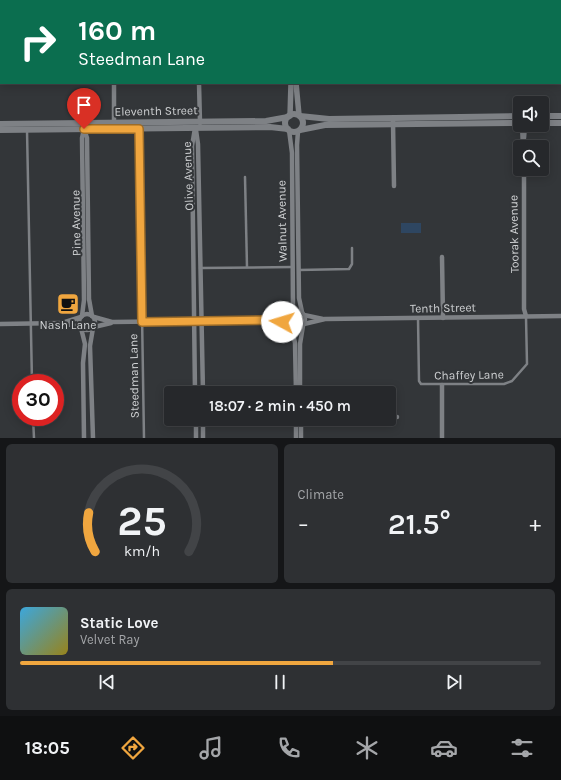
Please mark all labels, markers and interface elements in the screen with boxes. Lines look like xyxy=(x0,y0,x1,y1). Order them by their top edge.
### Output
text: 160 m xyxy=(78,14,156,47)
icon: right xyxy=(12,16,64,68)
text: Steedman Lane xyxy=(78,48,205,70)
pin xyxy=(67,88,101,129)
icon: arrive xyxy=(73,94,95,116)
map controls xyxy=(513,96,549,176)
button: sound xyxy=(513,96,549,132)
street label: Eleventh Street xyxy=(114,103,198,119)
button: search xyxy=(513,140,549,176)
street label: Olive Avenue xyxy=(180,141,196,211)
street label: Walnut Avenue xyxy=(274,180,290,262)
street label: Pine Avenue xyxy=(68,190,84,256)
street label: Toorak Avenue xyxy=(506,195,522,273)
cafe icon: Nash Lane xyxy=(55,291,81,317)
street label: Tenth Street xyxy=(410,300,477,316)
position arrow xyxy=(261,301,303,343)
place label: Nash Lane xyxy=(40,318,96,332)
street label: Steedman Lane xyxy=(126,334,142,418)
street label: Chaffey Lane xyxy=(434,367,504,383)
speed limit sign: 30 xyxy=(12,374,64,426)
text: 18:07 · 2 min · 450 m xyxy=(209,397,351,415)
text: Climate xyxy=(298,487,344,502)
text: 25 xyxy=(117,496,166,544)
text: 21.5° xyxy=(388,506,451,542)
text: − xyxy=(298,511,309,537)
text: + xyxy=(529,511,541,537)
text: km/h xyxy=(124,542,160,559)
text: Static Love xyxy=(80,614,158,632)
text: Velvet Ray xyxy=(80,632,140,647)
icon: previous xyxy=(96,671,118,693)
icon: pause xyxy=(269,671,291,693)
icon: next xyxy=(443,671,465,693)
icon: directions xyxy=(119,734,147,762)
icon: music xyxy=(197,734,225,762)
icon: phone xyxy=(275,734,303,762)
icon: climate xyxy=(353,734,381,762)
icon: car xyxy=(430,734,458,762)
icon: filters xyxy=(508,734,536,762)
text: 18:05 xyxy=(25,737,70,759)

